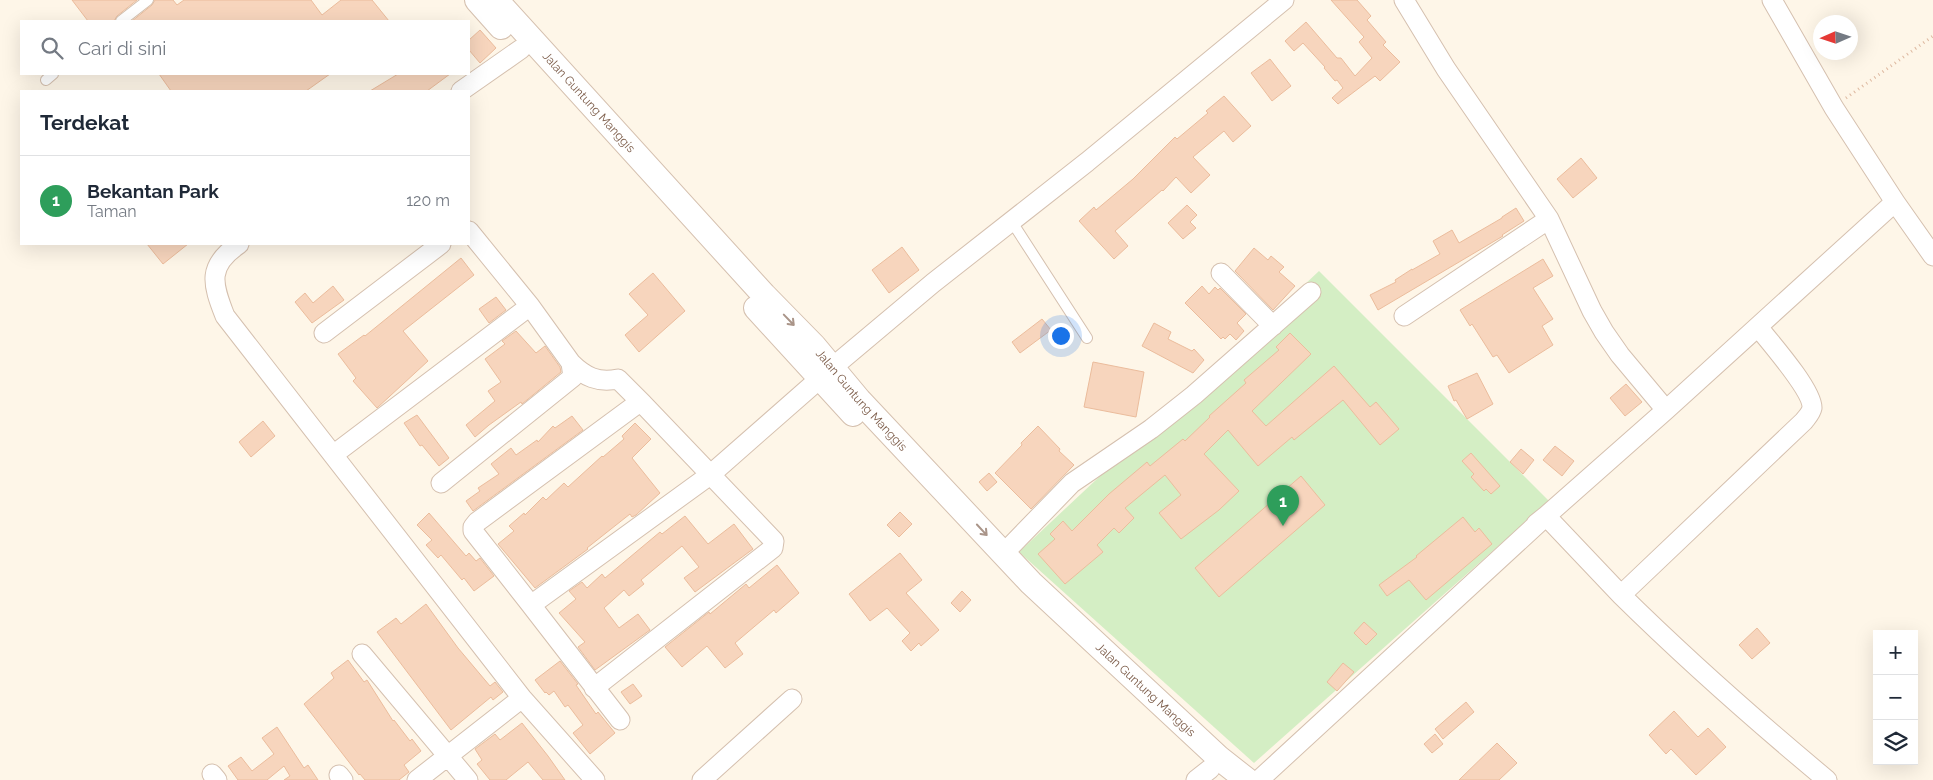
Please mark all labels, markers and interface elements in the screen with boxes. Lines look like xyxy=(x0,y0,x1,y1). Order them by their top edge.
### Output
north arrow xyxy=(1813,15,1858,60)
search box xyxy=(20,20,470,75)
icon: search xyxy=(38,34,66,62)
text: Cari di sini xyxy=(78,37,166,59)
street label: Jalan Guntung Manggis xyxy=(540,49,638,155)
text: Terdekat xyxy=(40,110,129,135)
text: Bekantan Park xyxy=(87,180,219,202)
text: 1 xyxy=(52,191,60,210)
text: 120 m xyxy=(406,191,450,210)
text: Taman xyxy=(87,202,137,221)
one-way arrow xyxy=(783,314,795,326)
your location xyxy=(1048,323,1074,349)
street label: Jalan Guntung Manggis xyxy=(813,347,910,454)
pin: 1 xyxy=(1267,485,1299,526)
one-way arrow xyxy=(976,524,988,536)
map controls xyxy=(1873,630,1918,765)
button: + xyxy=(1873,630,1918,675)
street label: Jalan Guntung Manggis xyxy=(1093,640,1198,739)
button: − xyxy=(1873,675,1918,720)
button: layers xyxy=(1873,720,1918,765)

